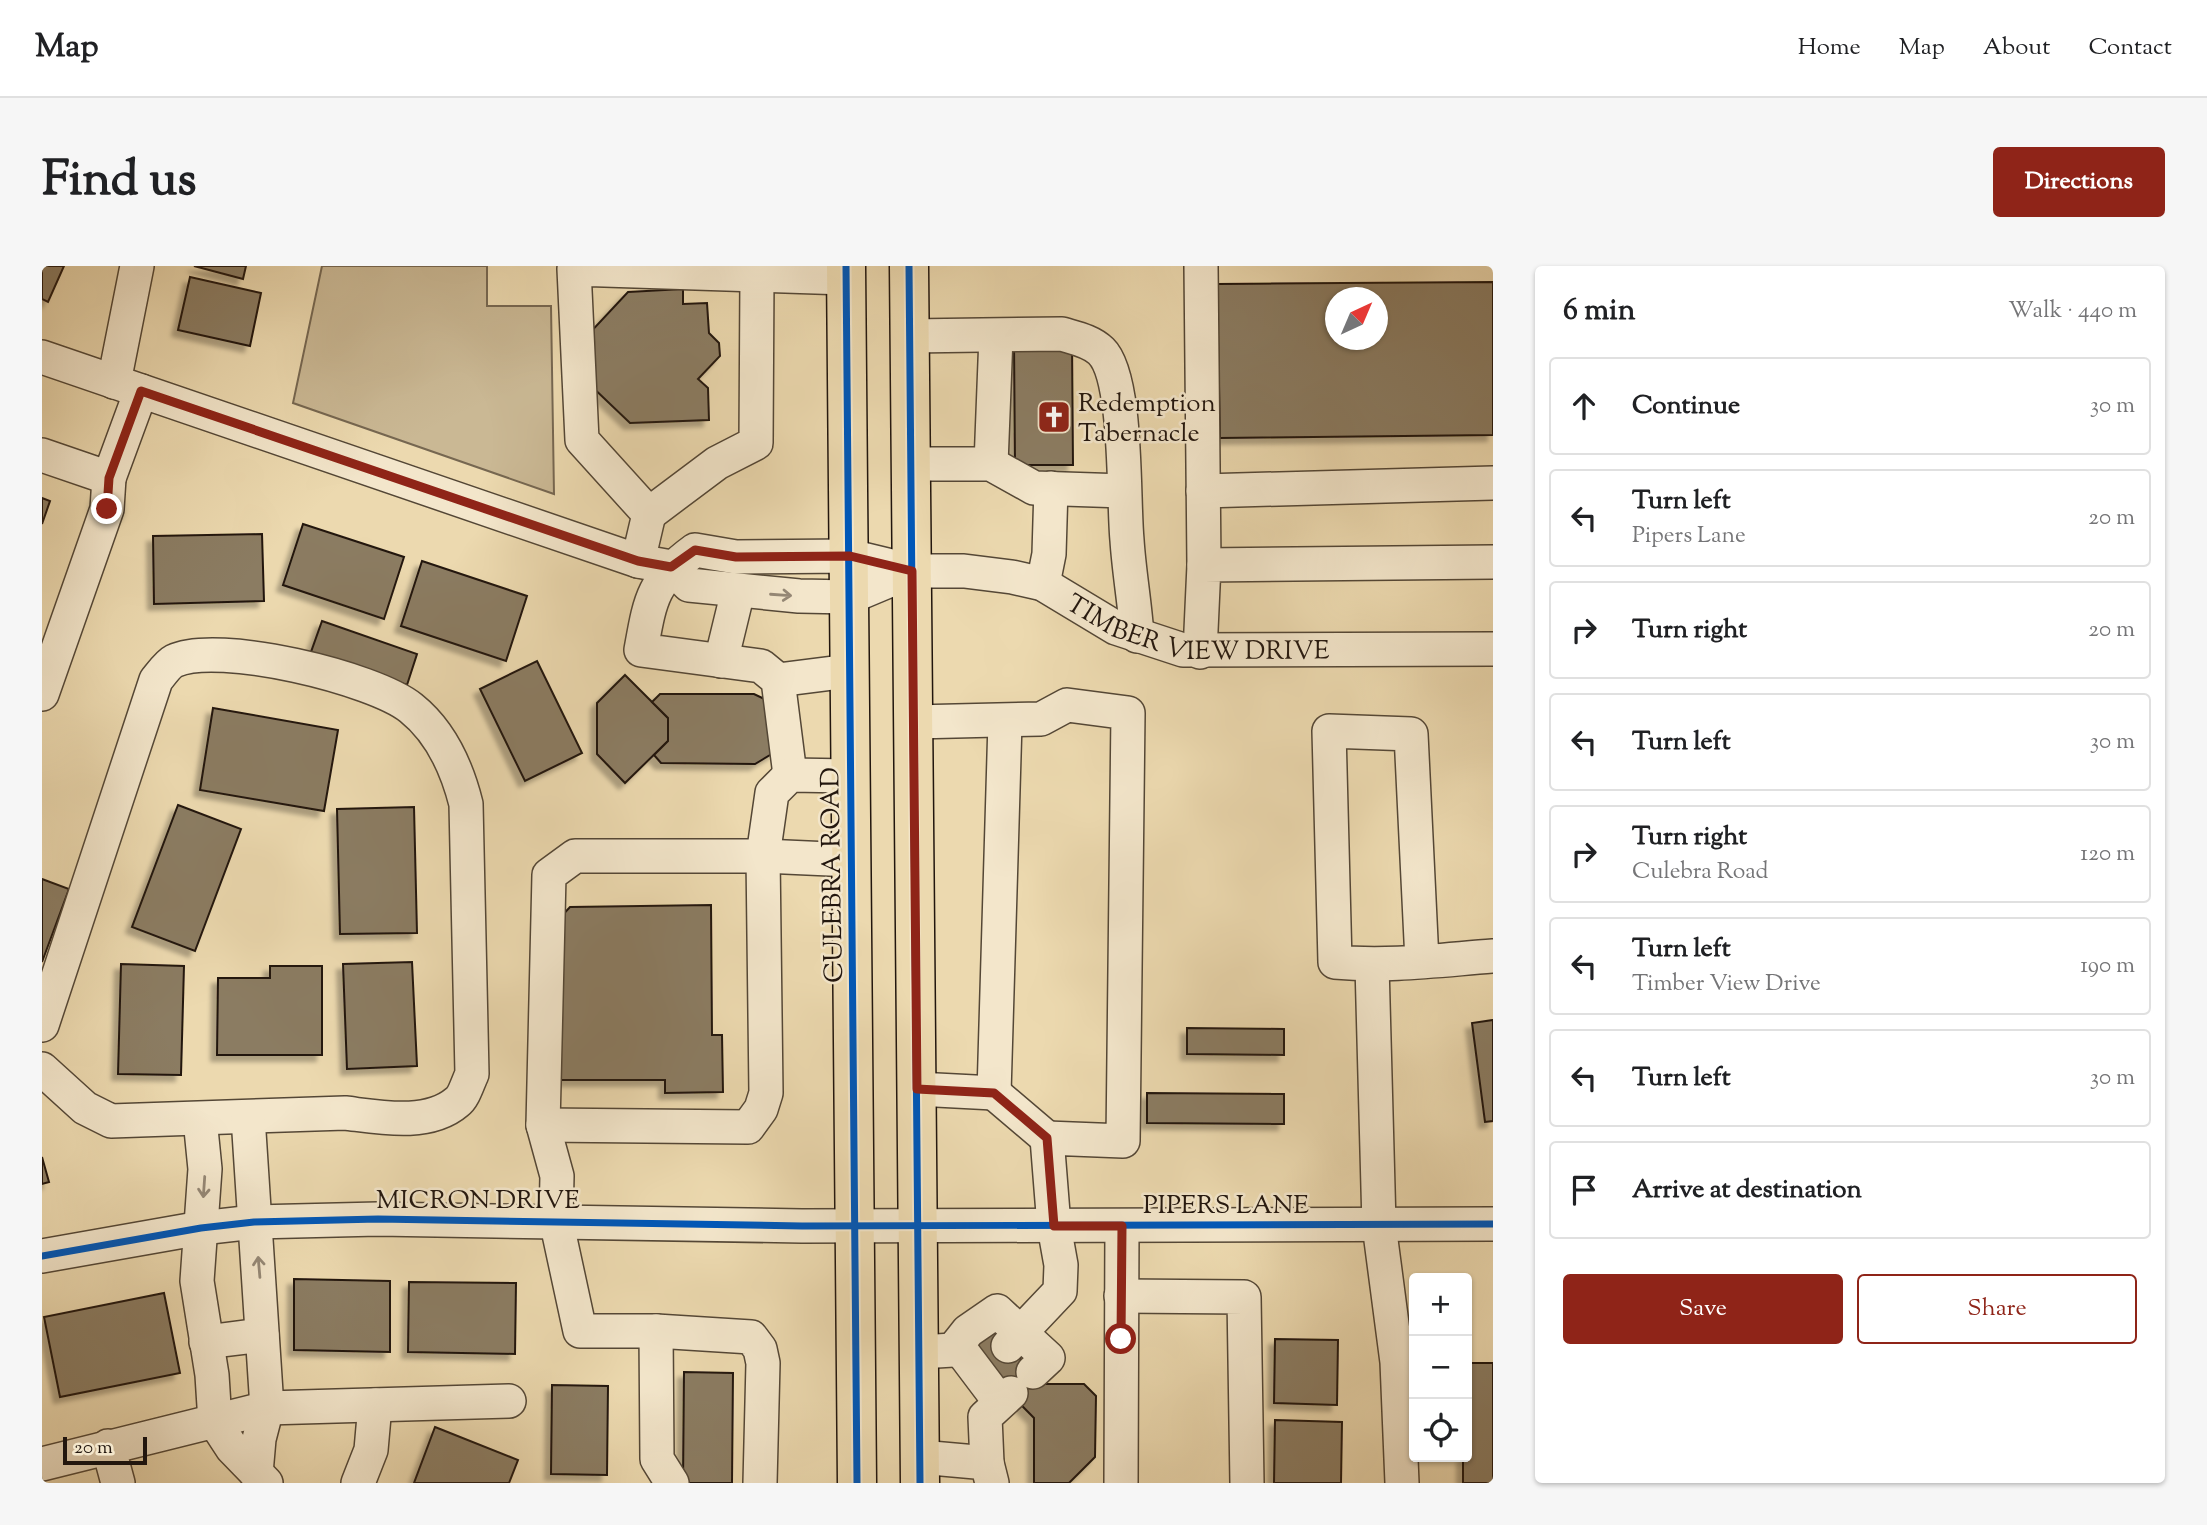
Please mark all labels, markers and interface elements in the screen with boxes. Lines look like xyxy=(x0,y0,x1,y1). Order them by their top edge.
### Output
text: Map xyxy=(35,24,99,72)
text: Home xyxy=(1798,31,1861,65)
text: Map xyxy=(1899,31,1945,65)
text: About xyxy=(1983,31,2050,65)
text: Contact xyxy=(2088,31,2172,65)
text: Find us xyxy=(42,147,196,217)
button: Directions xyxy=(1993,147,2165,217)
north arrow xyxy=(1325,287,1388,350)
text: 6 min xyxy=(1563,290,1635,333)
text: Walk · 440 m xyxy=(2008,295,2137,328)
place label: Redemption Tabernacle xyxy=(1078,386,1216,453)
icon: ahead xyxy=(1565,387,1603,425)
text: Continue xyxy=(1632,388,1740,425)
text: 30 m xyxy=(2090,390,2135,423)
church icon: Redemption Tabernacle xyxy=(1035,398,1073,436)
text: Turn left xyxy=(1632,483,1731,520)
route end xyxy=(91,493,122,524)
icon: left xyxy=(1565,499,1603,537)
text: 20 m xyxy=(2088,502,2135,535)
text: Pipers Lane xyxy=(1632,520,1746,553)
street label: TIMBER VIEW DRIVE xyxy=(1059,586,1330,671)
one-way arrow xyxy=(769,588,792,601)
icon: right xyxy=(1565,611,1603,649)
text: Turn right xyxy=(1632,612,1747,649)
text: 20 m xyxy=(2088,614,2135,647)
icon: left xyxy=(1565,723,1603,761)
text: Turn left xyxy=(1632,724,1731,761)
text: 30 m xyxy=(2090,726,2135,759)
street label: CULEBRA ROAD xyxy=(813,767,854,983)
text: Turn right xyxy=(1632,819,1747,856)
icon: right xyxy=(1565,835,1603,873)
text: 120 m xyxy=(2080,838,2135,871)
text: Culebra Road xyxy=(1632,856,1769,889)
text: Turn left xyxy=(1632,931,1731,968)
icon: left xyxy=(1565,947,1603,985)
text: 190 m xyxy=(2080,950,2135,983)
text: Timber View Drive xyxy=(1632,968,1821,1001)
icon: left xyxy=(1565,1059,1603,1097)
text: Turn left xyxy=(1632,1060,1731,1097)
text: 30 m xyxy=(2090,1062,2135,1095)
icon: arrive xyxy=(1565,1171,1603,1209)
text: Arrive at destination xyxy=(1632,1172,1862,1209)
one-way arrow xyxy=(197,1175,210,1197)
street label: MICRON DRIVE xyxy=(376,1183,580,1220)
street label: PIPERS LANE xyxy=(1143,1188,1309,1225)
one-way arrow xyxy=(252,1256,265,1279)
map controls xyxy=(1409,1273,1472,1462)
button: + xyxy=(1409,1273,1472,1336)
button: Save xyxy=(1563,1274,1843,1344)
button: Share xyxy=(1857,1274,2137,1344)
route start xyxy=(1105,1323,1136,1354)
button: − xyxy=(1409,1336,1472,1399)
button: locate xyxy=(1409,1399,1472,1462)
scale bar xyxy=(63,1434,147,1466)
text: 20 m xyxy=(74,1435,113,1462)

